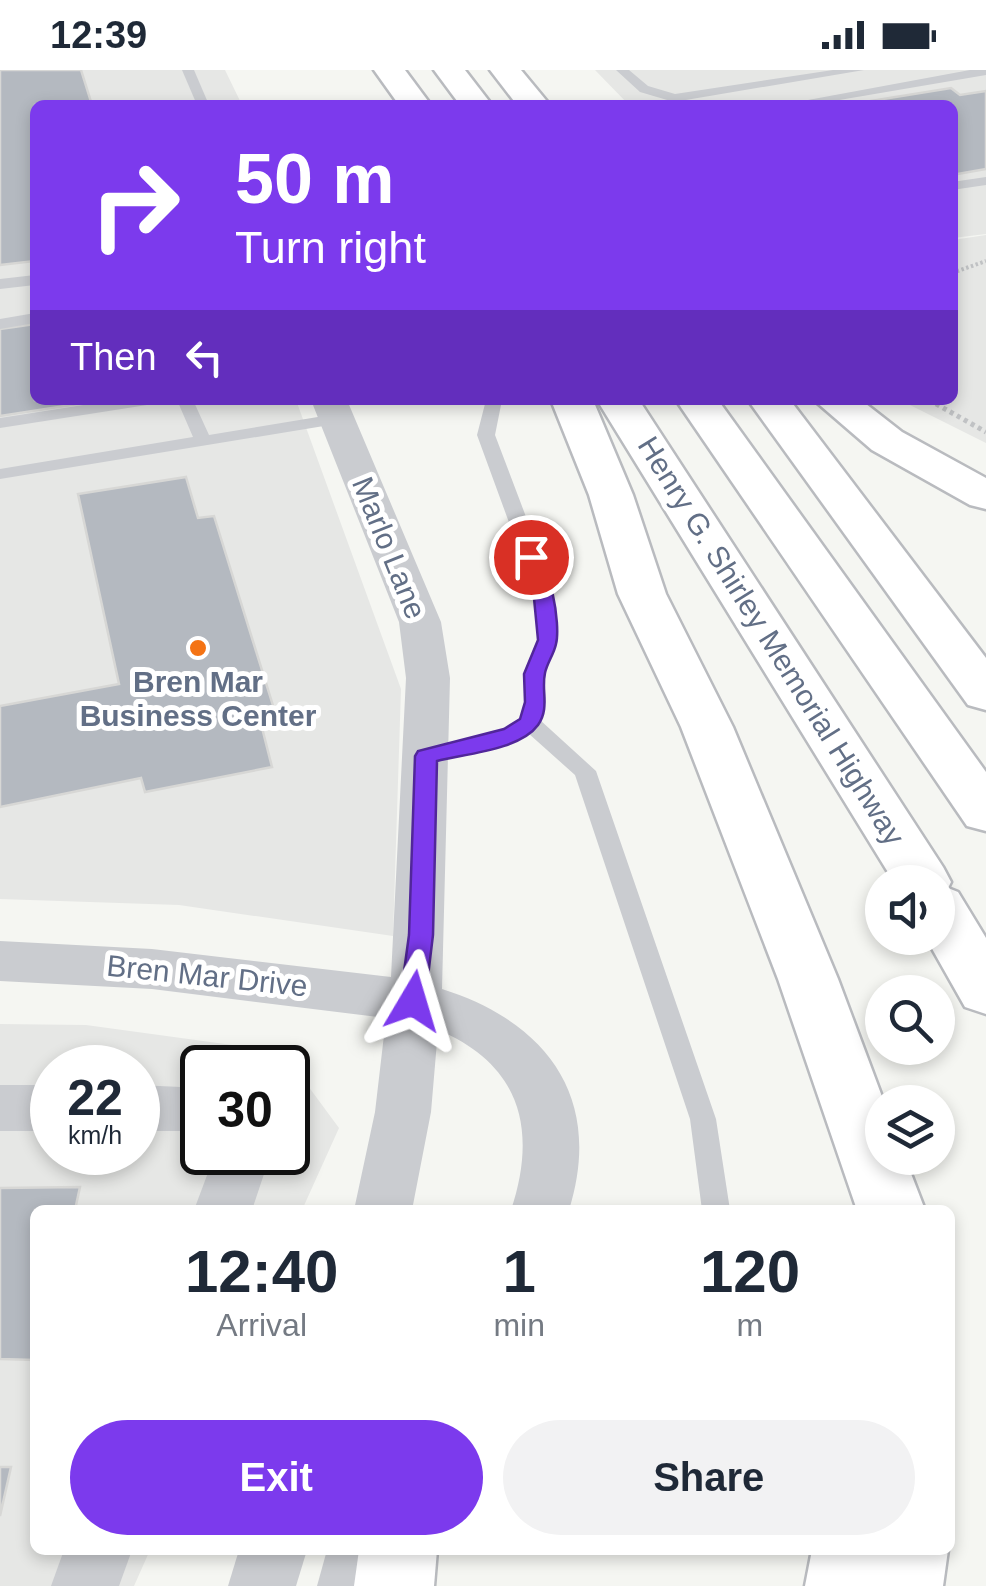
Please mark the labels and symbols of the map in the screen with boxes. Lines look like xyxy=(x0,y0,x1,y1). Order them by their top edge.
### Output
street label: Henry G. Shirley Memorial Highway xyxy=(632,431,911,851)
street label: Marlo Lane xyxy=(346,472,433,624)
pin xyxy=(489,515,574,600)
marker: Bren Mar Business Center xyxy=(187,637,209,659)
place label: Bren Mar Business Center xyxy=(80,665,317,732)
street label: Bren Mar Drive xyxy=(105,949,309,1002)
position arrow xyxy=(361,949,465,1053)
speed limit sign: 30 xyxy=(180,1045,310,1175)

